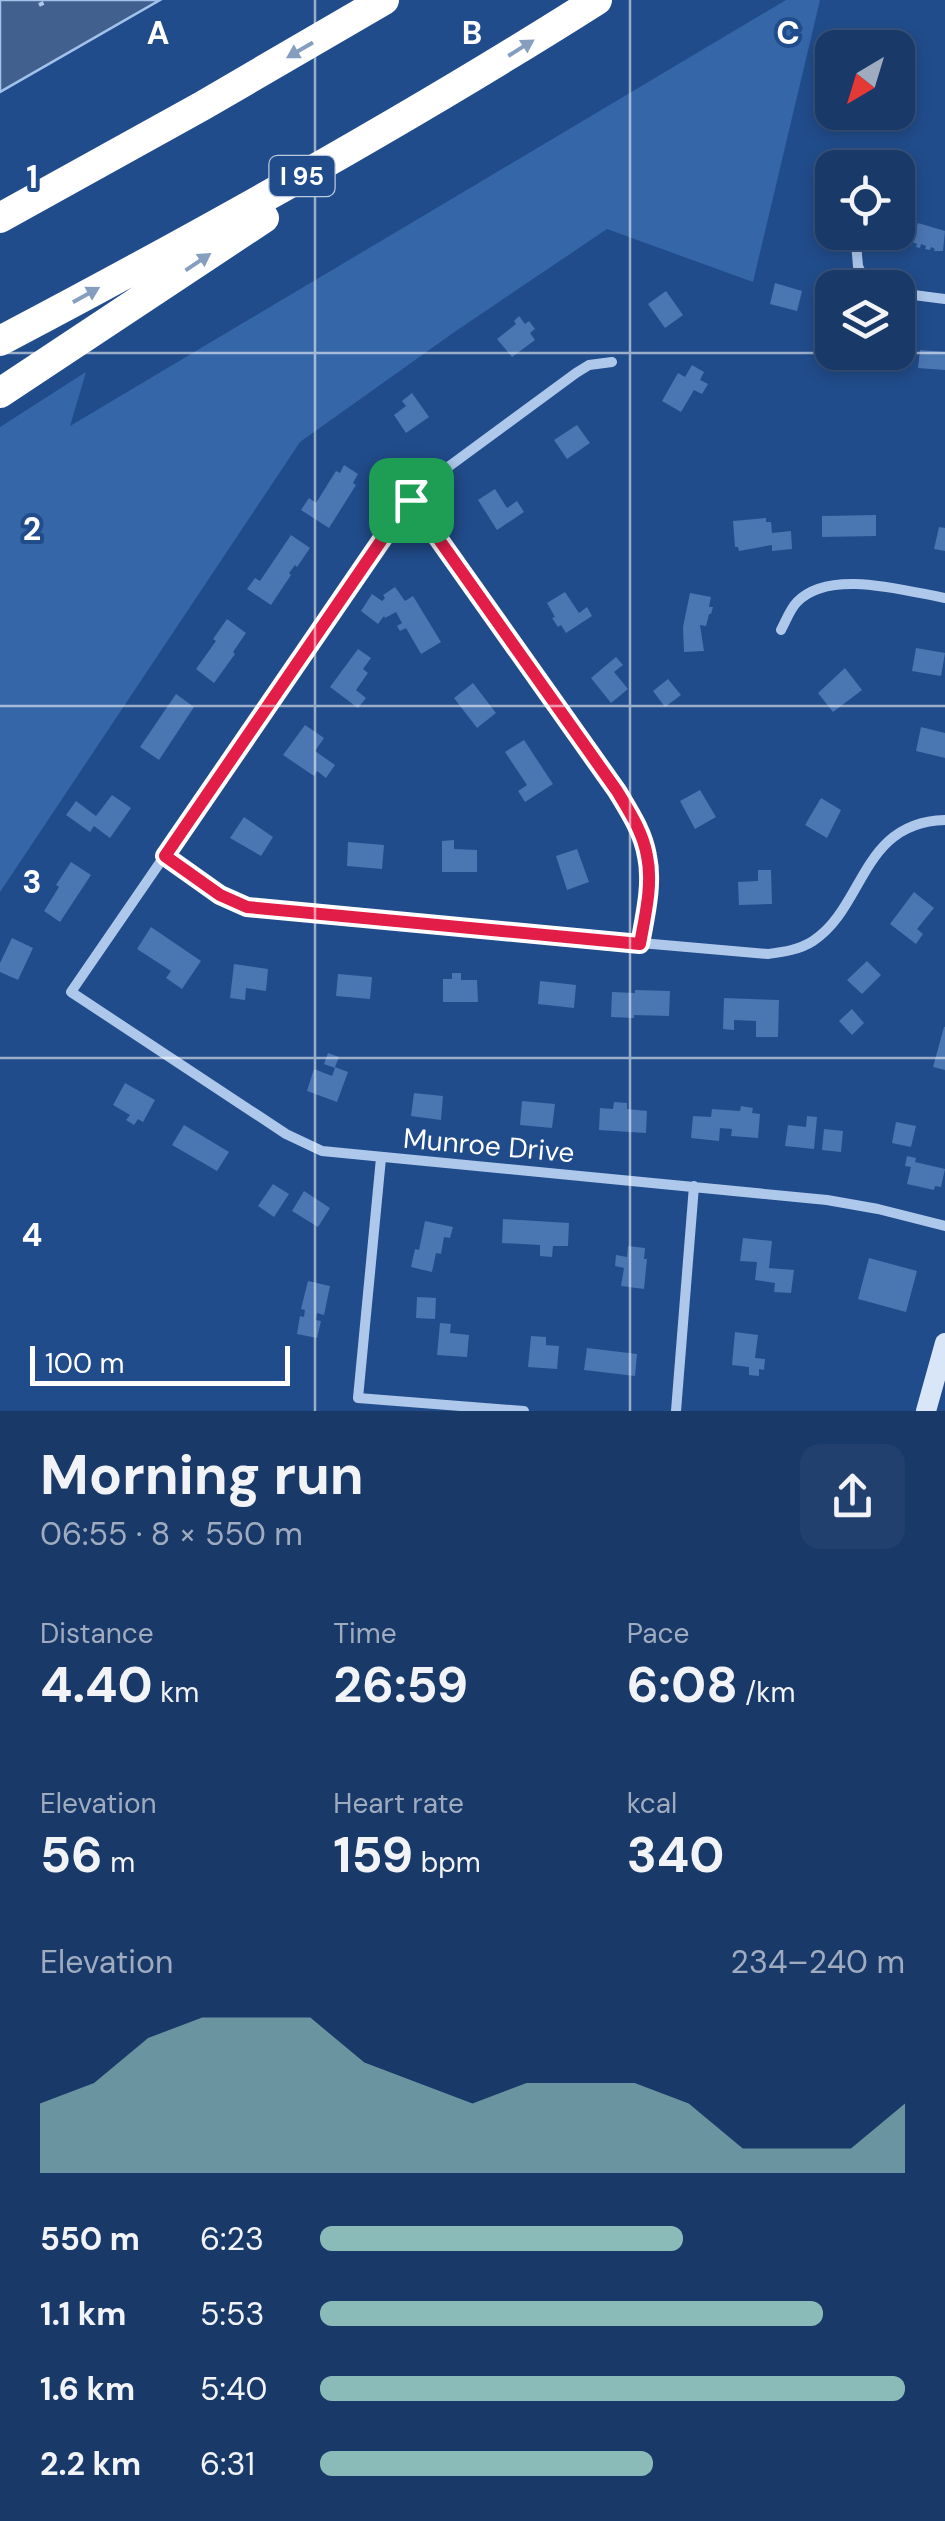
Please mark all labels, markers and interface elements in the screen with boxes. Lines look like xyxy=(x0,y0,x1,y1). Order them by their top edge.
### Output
text: A xyxy=(147,12,169,54)
text: B xyxy=(462,12,482,54)
text: C xyxy=(776,12,800,54)
north arrow xyxy=(815,30,915,130)
map controls xyxy=(815,30,915,370)
one-way arrow xyxy=(507,39,534,58)
one-way arrow xyxy=(286,41,314,58)
button: locate xyxy=(815,150,915,250)
text: 1 xyxy=(26,156,38,198)
road number: I 95 xyxy=(270,156,334,196)
one-way arrow xyxy=(185,253,212,272)
button: layers xyxy=(815,270,915,370)
one-way arrow xyxy=(72,287,100,305)
pin xyxy=(369,458,454,543)
icon: arrive xyxy=(384,473,439,528)
text: 2 xyxy=(23,508,41,550)
text: 3 xyxy=(22,861,42,903)
street label: Munroe Drive xyxy=(402,1120,576,1171)
text: 4 xyxy=(22,1214,42,1256)
scale bar xyxy=(30,1341,290,1386)
text: 100 m xyxy=(45,1345,124,1382)
text: Morning run xyxy=(40,1439,364,1511)
button: share xyxy=(800,1444,905,1549)
text: 06:55 · 8 × 550 m xyxy=(40,1513,303,1555)
text: Distance xyxy=(40,1615,154,1652)
text: Time xyxy=(333,1615,397,1652)
text: Pace xyxy=(627,1615,689,1652)
text: 4.40 xyxy=(40,1652,153,1718)
text: 26:59 xyxy=(333,1652,468,1718)
text: 6:08 xyxy=(627,1652,738,1718)
text: km xyxy=(153,1674,199,1711)
text: /km xyxy=(738,1674,795,1711)
text: Elevation xyxy=(40,1785,157,1822)
text: Heart rate xyxy=(333,1785,464,1822)
text: kcal xyxy=(627,1785,677,1822)
text: 56 xyxy=(40,1822,103,1888)
text: 159 xyxy=(333,1822,413,1888)
text: 340 xyxy=(627,1822,725,1888)
text: m xyxy=(103,1844,135,1881)
text: bpm xyxy=(413,1844,481,1881)
text: Elevation xyxy=(40,1941,173,1983)
text: 234–240 m xyxy=(731,1941,905,1983)
text: 550 m xyxy=(40,2218,140,2260)
text: 6:23 xyxy=(200,2218,264,2260)
text: 1.1 km xyxy=(40,2293,126,2335)
text: 5:53 xyxy=(200,2293,264,2335)
text: 1.6 km xyxy=(40,2368,135,2410)
text: 5:40 xyxy=(200,2368,267,2410)
text: 2.2 km xyxy=(40,2443,141,2485)
text: 6:31 xyxy=(200,2443,255,2485)

